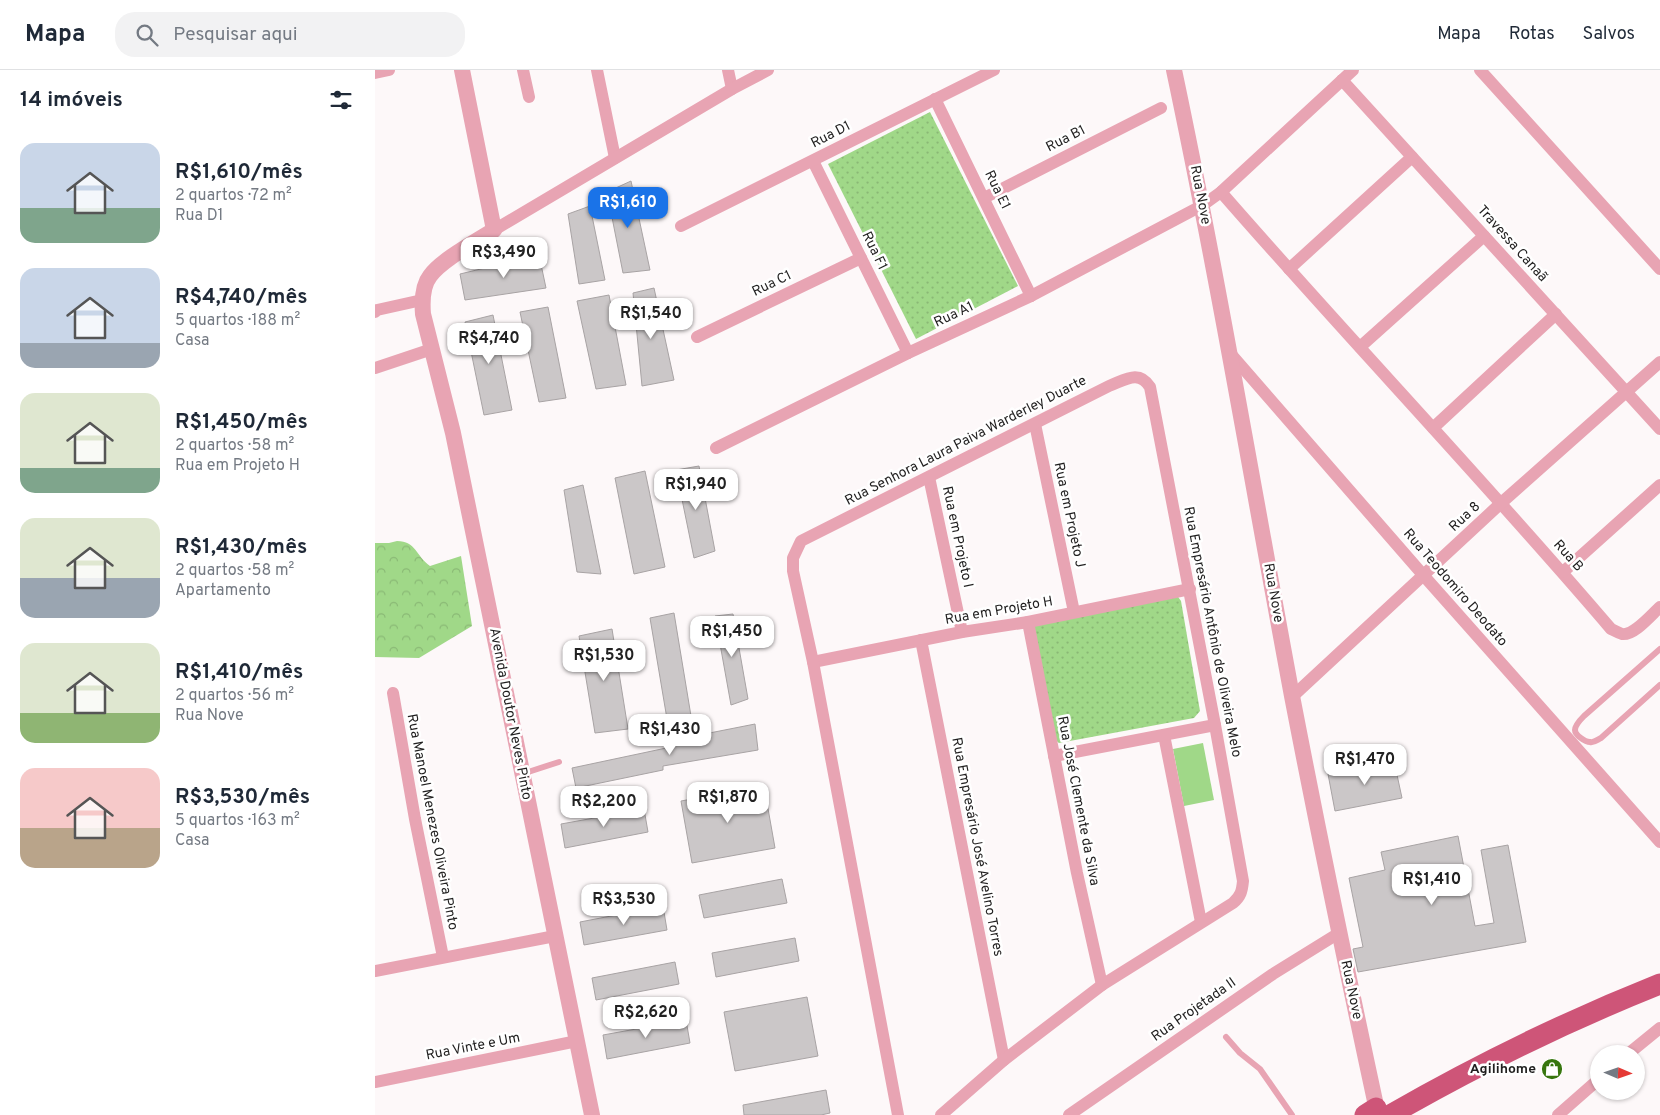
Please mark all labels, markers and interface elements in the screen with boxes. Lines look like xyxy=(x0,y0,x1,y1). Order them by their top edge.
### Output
search box xyxy=(115,12,465,57)
text: Mapa xyxy=(25,20,85,50)
icon: search xyxy=(133,21,161,49)
text: Pesquisar aqui xyxy=(173,23,298,47)
text: Mapa xyxy=(1437,23,1481,46)
text: Rotas xyxy=(1509,23,1555,46)
text: Salvos xyxy=(1583,23,1635,46)
icon: filters xyxy=(327,86,355,114)
text: 14 imóveis xyxy=(20,87,123,114)
street label: Rua D1 xyxy=(808,118,854,152)
street label: Rua B1 xyxy=(1043,122,1089,156)
text: R$1,610/mês xyxy=(175,159,303,186)
icon: home xyxy=(60,163,120,223)
street label: Rua Nove xyxy=(1186,164,1214,226)
street label: Rua E1 xyxy=(980,168,1014,212)
text: 2 quartos · 72 m² xyxy=(175,186,292,206)
pin: R$1,610 xyxy=(582,186,674,229)
text: R$1,610 xyxy=(599,193,657,213)
street label: Travessa Canaã xyxy=(1473,202,1551,286)
text: Rua D1 xyxy=(175,206,224,226)
street label: Rua F1 xyxy=(857,229,891,273)
pin: R$3,490 xyxy=(458,236,550,279)
text: R$3,490 xyxy=(472,243,536,263)
street label: Rua C1 xyxy=(749,267,795,301)
text: R$4,740/mês xyxy=(175,284,308,311)
icon: home xyxy=(60,288,120,348)
pin: R$1,540 xyxy=(605,298,697,340)
street label: Rua A1 xyxy=(931,298,977,332)
text: R$1,540 xyxy=(620,304,682,324)
text: 5 quartos · 188 m² xyxy=(175,311,300,331)
pin: R$4,740 xyxy=(443,322,535,365)
text: R$4,740 xyxy=(458,329,520,349)
text: Casa xyxy=(175,331,210,351)
street label: Rua Senhora Laura Paiva Warderley Duarte xyxy=(842,372,1090,510)
text: R$1,450/mês xyxy=(175,409,308,436)
icon: home xyxy=(60,413,120,473)
text: 2 quartos · 58 m² xyxy=(175,436,294,456)
text: Rua em Projeto H xyxy=(175,456,300,476)
street label: Rua em Projeto J xyxy=(1050,461,1088,569)
pin: R$1,940 xyxy=(650,468,742,511)
text: R$1,940 xyxy=(665,475,727,495)
street label: Rua em Projeto I xyxy=(938,485,976,589)
street label: Rua 8 xyxy=(1446,498,1484,536)
street label: Rua Empresário Antônio de Oliveira Melo xyxy=(1179,505,1245,759)
street label: Rua Teodomiro Deodato xyxy=(1399,526,1511,650)
text: R$1,430/mês xyxy=(175,534,307,561)
street label: Rua B xyxy=(1549,537,1587,575)
icon: home xyxy=(60,538,120,598)
text: 2 quartos · 58 m² xyxy=(175,561,294,581)
street label: Rua Nove xyxy=(1259,562,1287,624)
text: Apartamento xyxy=(175,581,271,601)
street label: Rua em Projeto H xyxy=(944,593,1054,629)
pin: R$1,450 xyxy=(686,616,778,658)
text: R$1,450 xyxy=(701,622,763,642)
street label: Avenida Doutor Neves Pinto xyxy=(485,627,535,802)
pin: R$1,530 xyxy=(558,640,650,682)
text: R$1,530 xyxy=(574,646,634,666)
text: R$1,410/mês xyxy=(175,659,303,686)
icon: home xyxy=(60,663,120,723)
text: 2 quartos · 56 m² xyxy=(175,686,294,706)
text: Rua Nove xyxy=(175,706,244,726)
street label: Rua Manoel Menezes Oliveira Pinto xyxy=(403,712,461,932)
pin: R$1,430 xyxy=(624,714,716,756)
street label: Rua José Clemente da Silva xyxy=(1053,715,1103,887)
text: R$1,430 xyxy=(639,720,701,740)
street label: Rua Empresário José Avelino Torres xyxy=(947,736,1007,958)
pin: R$1,470 xyxy=(1319,744,1411,786)
text: R$1,470 xyxy=(1335,750,1395,770)
pin: R$1,870 xyxy=(682,782,774,824)
text: R$3,530/mês xyxy=(175,784,310,811)
pin: R$2,200 xyxy=(558,786,650,828)
icon: home xyxy=(60,788,120,848)
text: R$1,870 xyxy=(698,788,758,808)
text: R$2,200 xyxy=(571,792,637,812)
text: 5 quartos · 163 m² xyxy=(175,811,300,831)
text: Casa xyxy=(175,831,210,851)
pin: R$1,410 xyxy=(1386,864,1478,906)
text: R$1,410 xyxy=(1403,870,1461,890)
pin: R$3,530 xyxy=(578,884,670,926)
text: R$3,530 xyxy=(592,890,656,910)
street label: Rua Nove xyxy=(1336,959,1366,1021)
street label: Rua Projetada II xyxy=(1148,974,1240,1046)
pin: R$2,620 xyxy=(600,996,692,1039)
text: R$2,620 xyxy=(614,1003,678,1023)
street label: Rua Vinte e Um xyxy=(424,1030,522,1064)
north arrow xyxy=(1590,1045,1645,1100)
map controls xyxy=(1590,1045,1645,1100)
shop icon: Agilihome xyxy=(1540,1057,1564,1081)
place label: Agilihome xyxy=(1470,1061,1536,1078)

